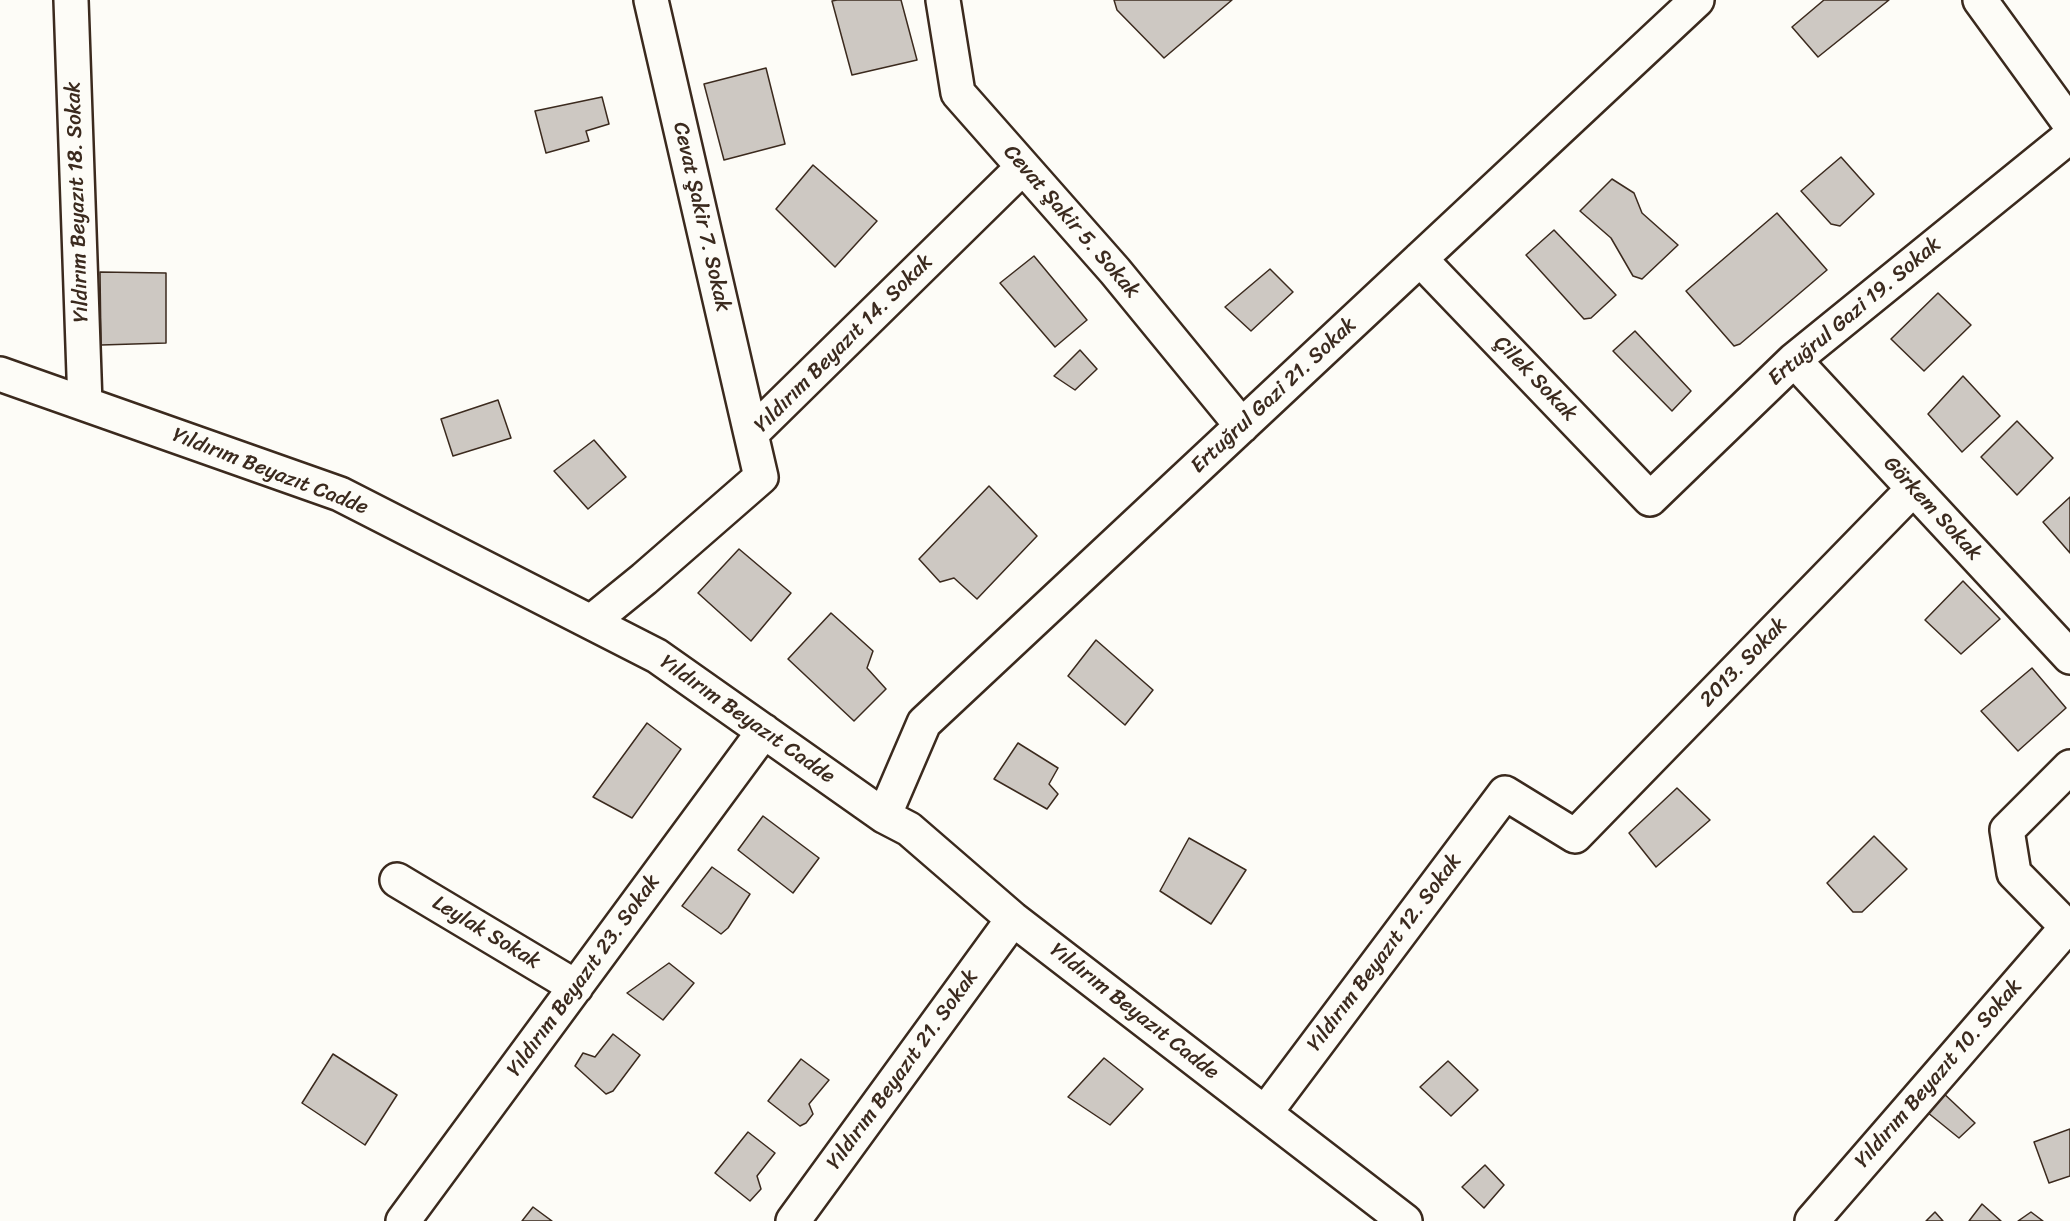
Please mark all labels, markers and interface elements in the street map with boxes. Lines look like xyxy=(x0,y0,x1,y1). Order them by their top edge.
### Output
street label: Yıldırım Beyazıt 18. Sokak xyxy=(61,81,95,323)
street label: Cevat Şakir 7. Sokak xyxy=(667,120,735,314)
street label: Cevat Şakir 5. Sokak xyxy=(998,140,1144,304)
street label: Ertuğrul Gazi 19. Sokak xyxy=(1763,232,1947,392)
street label: Yıldırım Beyazıt 14. Sokak xyxy=(750,250,938,438)
street label: Ertuğrul Gazi 21. Sokak xyxy=(1186,313,1362,479)
street label: Çilek Sokak xyxy=(1488,331,1582,427)
street label: Yıldırım Beyazıt Cadde xyxy=(169,423,371,521)
street label: Görkem Sokak xyxy=(1878,452,1986,566)
street label: 2013. Sokak xyxy=(1695,613,1793,713)
street label: Yıldırım Beyazıt Cadde xyxy=(655,650,839,790)
street label: Yıldırım Beyazıt 12. Sokak xyxy=(1303,849,1467,1057)
street label: Yıldırım Beyazıt 23. Sokak xyxy=(502,870,666,1082)
street label: Leylak Sokak xyxy=(428,891,544,975)
street label: Yıldırım Beyazıt Cadde xyxy=(1044,938,1224,1086)
street label: Yıldırım Beyazıt 21. Sokak xyxy=(822,965,984,1175)
street label: Yıldırım Beyazıt 10. Sokak xyxy=(1850,975,2028,1173)

